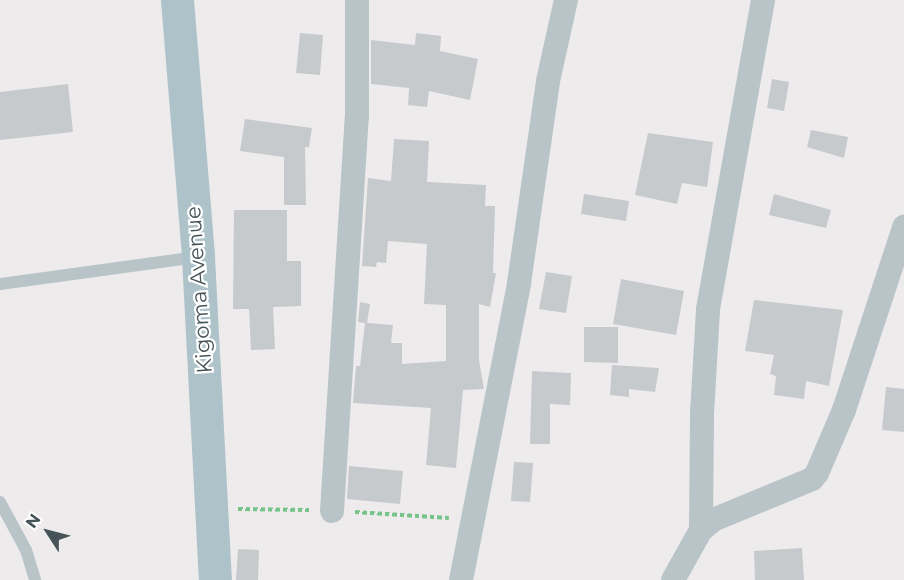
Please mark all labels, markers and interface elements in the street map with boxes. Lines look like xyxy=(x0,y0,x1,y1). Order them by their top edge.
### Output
street label: Kigoma Avenue xyxy=(181,206,217,374)
north arrow xyxy=(18,502,78,562)
text: N xyxy=(22,510,45,532)

